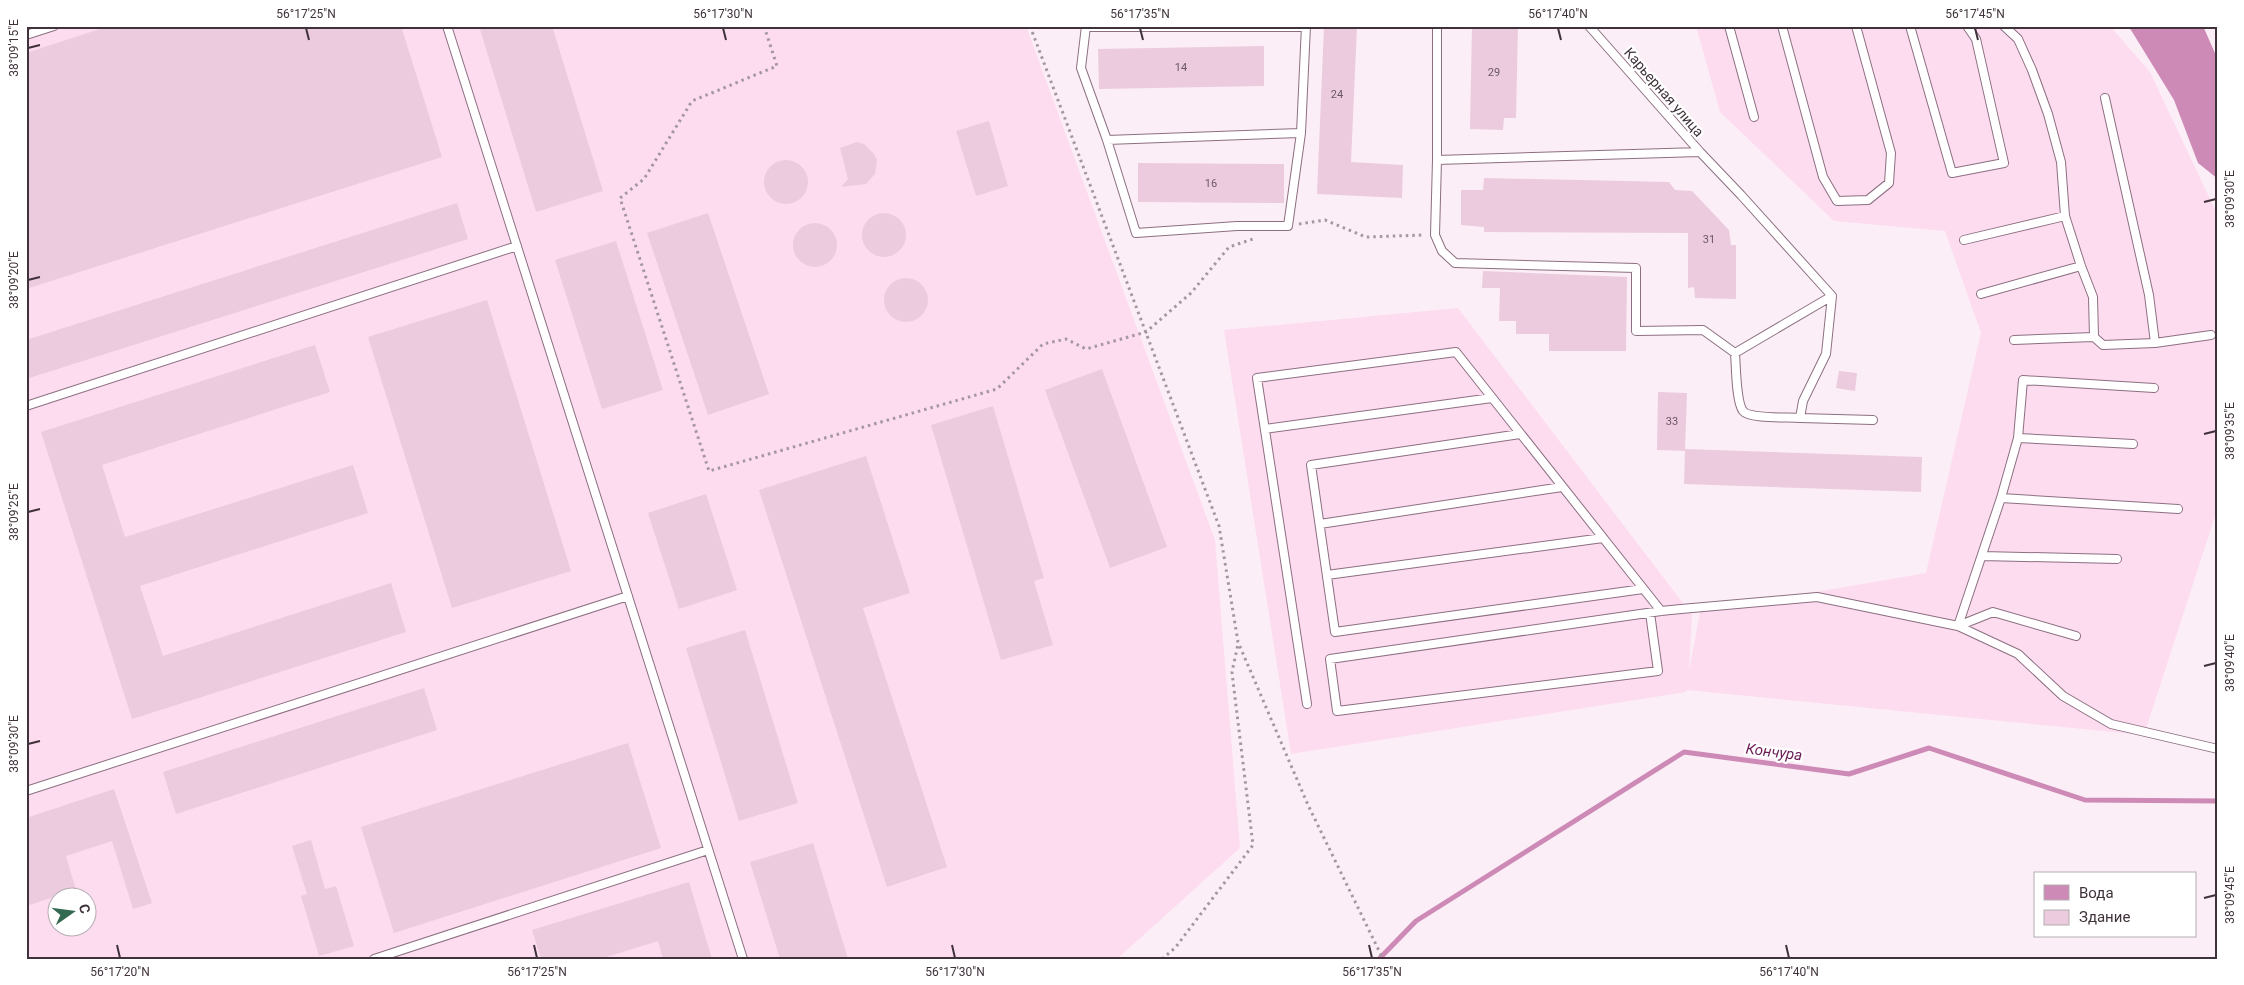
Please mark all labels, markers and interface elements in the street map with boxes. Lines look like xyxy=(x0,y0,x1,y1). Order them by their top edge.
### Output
text: 56°17'25"N xyxy=(276,7,336,21)
text: 56°17'30"N xyxy=(693,7,753,21)
text: 56°17'35"N xyxy=(1110,7,1170,21)
text: 56°17'40"N xyxy=(1528,7,1588,21)
text: 56°17'45"N xyxy=(1945,7,2005,21)
text: 38°09'15"E xyxy=(7,19,21,77)
street label: Карьерная улица xyxy=(1621,44,1707,140)
house number: 14 xyxy=(1175,61,1187,74)
house number: 29 xyxy=(1488,66,1500,79)
house number: 24 xyxy=(1331,88,1343,101)
text: 38°09'30"E xyxy=(2223,170,2237,228)
house number: 16 xyxy=(1205,177,1217,190)
house number: 31 xyxy=(1703,233,1715,246)
text: 38°09'20"E xyxy=(7,251,21,309)
text: 38°09'35"E xyxy=(2223,402,2237,460)
house number: 33 xyxy=(1666,415,1678,428)
text: 38°09'25"E xyxy=(7,483,21,541)
text: 38°09'40"E xyxy=(2223,634,2237,692)
text: 38°09'30"E xyxy=(7,715,21,773)
water label: Кончура xyxy=(1745,740,1803,764)
text: 38°09'45"E xyxy=(2223,866,2237,924)
legend xyxy=(2034,872,2196,938)
text: Вода xyxy=(2079,884,2114,902)
north arrow xyxy=(48,888,98,938)
text: С xyxy=(76,902,93,915)
text: Здание xyxy=(2079,908,2130,926)
text: 56°17'20"N xyxy=(90,965,150,979)
text: 56°17'25"N xyxy=(507,965,567,979)
text: 56°17'30"N xyxy=(925,965,985,979)
text: 56°17'35"N xyxy=(1342,965,1402,979)
text: 56°17'40"N xyxy=(1759,965,1819,979)

